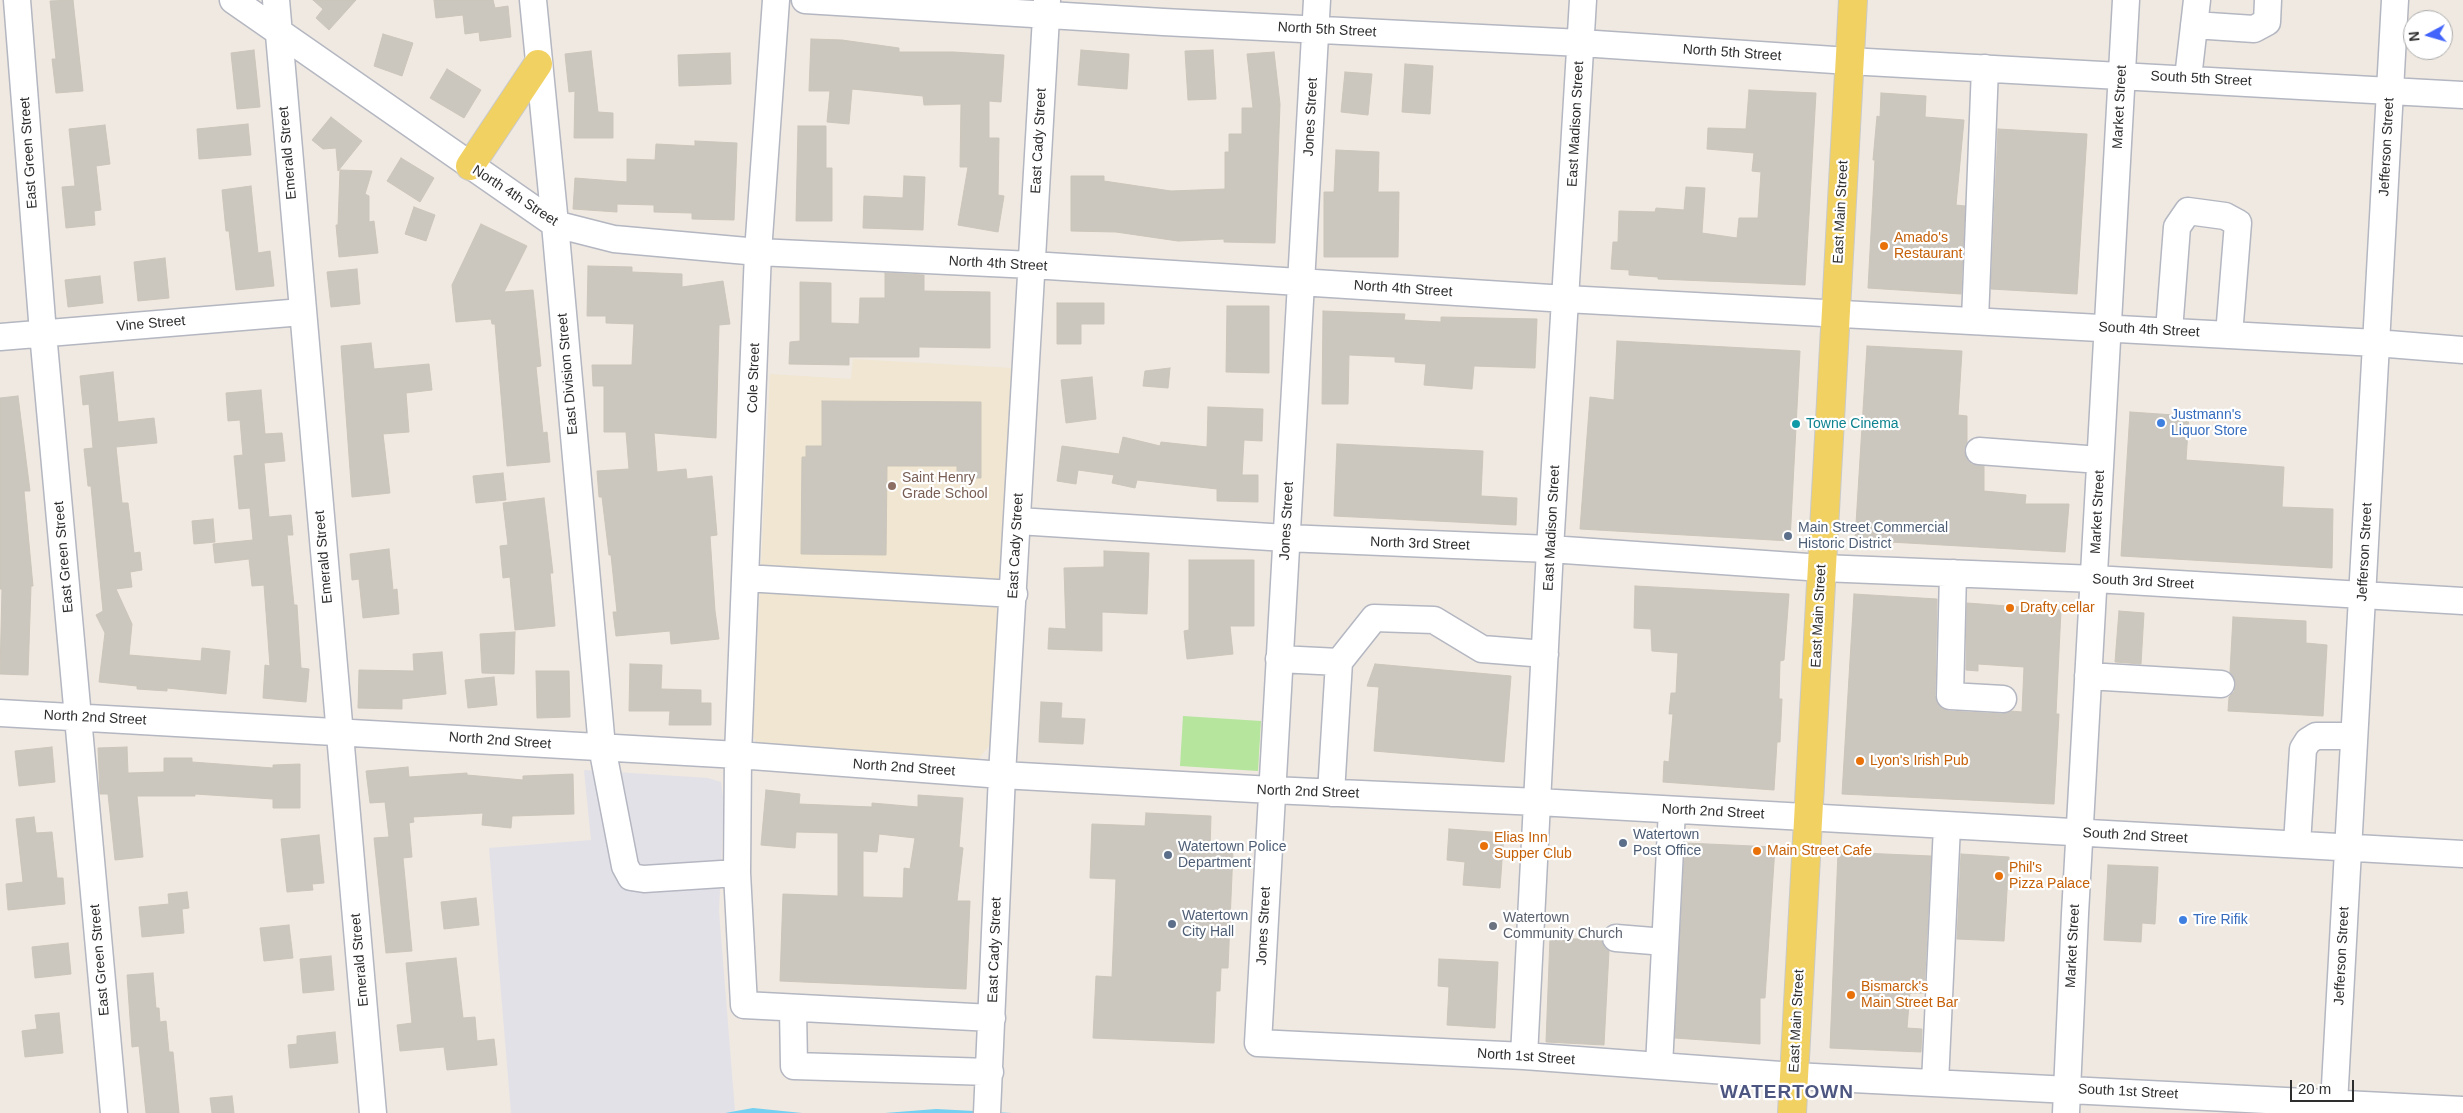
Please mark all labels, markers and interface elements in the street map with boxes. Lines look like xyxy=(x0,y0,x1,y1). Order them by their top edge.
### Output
north arrow xyxy=(2403,10,2453,60)
street label: North 5th Street xyxy=(1277,19,1377,41)
text: N xyxy=(2406,31,2423,42)
street label: North 5th Street xyxy=(1682,41,1782,65)
street label: East Madison Street xyxy=(1564,61,1588,187)
street label: Market Street xyxy=(2109,65,2131,149)
street label: South 5th Street xyxy=(2150,68,2252,90)
street label: Jones Street xyxy=(1301,77,1321,157)
street label: East Cady Street xyxy=(1028,88,1050,194)
street label: East Green Street xyxy=(17,97,41,209)
street label: Jefferson Street xyxy=(2376,97,2398,197)
street label: Emerald Street xyxy=(276,106,300,200)
street label: East Main Street xyxy=(1830,160,1852,264)
street label: North 4th Street xyxy=(469,162,561,230)
place label: Amado's Restaurant xyxy=(1894,230,1962,262)
marker: Amado's Restaurant xyxy=(1878,240,1890,252)
street label: North 4th Street xyxy=(948,253,1048,275)
street label: North 4th Street xyxy=(1353,277,1453,301)
street label: East Division Street xyxy=(554,312,582,436)
street label: Vine Street xyxy=(116,313,186,335)
street label: South 4th Street xyxy=(2098,319,2200,341)
street label: Cole Street xyxy=(744,343,764,413)
place label: Justmann's Liquor Store xyxy=(2171,407,2247,440)
place label: Towne Cinema xyxy=(1806,416,1899,432)
marker: Justmann's Liquor Store xyxy=(2155,417,2167,429)
marker: Towne Cinema xyxy=(1790,418,1802,430)
street label: East Madison Street xyxy=(1540,465,1564,591)
place label: Saint Henry Grade School xyxy=(902,470,988,502)
street label: Market Street xyxy=(2087,470,2109,554)
marker: Saint Henry Grade School xyxy=(886,480,898,492)
street label: Jones Street xyxy=(1277,481,1297,561)
street label: East Cady Street xyxy=(1005,493,1027,599)
street label: East Green Street xyxy=(51,500,77,614)
street label: Jefferson Street xyxy=(2354,502,2376,602)
street label: Emerald Street xyxy=(312,510,336,604)
place label: Main Street Commercial Historic District xyxy=(1798,520,1948,552)
marker: Main Street Commercial Historic District xyxy=(1782,530,1794,542)
street label: North 3rd Street xyxy=(1370,534,1470,554)
street label: East Main Street xyxy=(1808,564,1830,668)
street label: South 3rd Street xyxy=(2092,571,2194,593)
place label: Drafty cellar xyxy=(2020,600,2095,616)
marker: Drafty cellar xyxy=(2004,602,2016,614)
street label: North 2nd Street xyxy=(43,707,147,729)
street label: North 2nd Street xyxy=(448,729,552,753)
place label: Lyon's Irish Pub xyxy=(1870,753,1969,769)
marker: Lyon's Irish Pub xyxy=(1854,755,1866,767)
street label: North 2nd Street xyxy=(852,756,956,780)
street label: North 2nd Street xyxy=(1256,782,1360,802)
street label: North 2nd Street xyxy=(1661,801,1765,823)
street label: South 2nd Street xyxy=(2082,825,2188,847)
place label: Watertown Post Office xyxy=(1633,827,1701,860)
place label: Elias Inn Supper Club xyxy=(1494,830,1572,862)
marker: Watertown Post Office xyxy=(1617,837,1629,849)
place label: Watertown Police Department xyxy=(1178,839,1286,872)
marker: Elias Inn Supper Club xyxy=(1478,840,1490,852)
place label: Main Street Cafe xyxy=(1767,843,1872,859)
marker: Main Street Cafe xyxy=(1751,845,1763,857)
marker: Watertown Police Department xyxy=(1162,849,1174,861)
place label: Phil's Pizza Palace xyxy=(2009,860,2090,892)
marker: Phil's Pizza Palace xyxy=(1993,870,2005,882)
street label: Jones Street xyxy=(1254,886,1274,966)
street label: East Cady Street xyxy=(985,897,1005,1003)
street label: East Green Street xyxy=(87,903,113,1017)
street label: Market Street xyxy=(2062,904,2084,988)
street label: Jefferson Street xyxy=(2331,906,2353,1006)
place label: Watertown City Hall xyxy=(1182,908,1248,940)
place label: Watertown Community Church xyxy=(1503,910,1623,942)
place label: Tire Rifik xyxy=(2193,912,2248,928)
street label: Emerald Street xyxy=(348,913,372,1007)
marker: Tire Rifik xyxy=(2177,914,2189,926)
marker: Watertown City Hall xyxy=(1166,918,1178,930)
marker: Watertown Community Church xyxy=(1487,920,1499,932)
street label: East Main Street xyxy=(1786,969,1808,1073)
place label: Bismarck's Main Street Bar xyxy=(1861,979,1958,1012)
marker: Bismarck's Main Street Bar xyxy=(1845,989,1857,1001)
street label: North 1st Street xyxy=(1477,1045,1575,1069)
scale bar xyxy=(2293,1070,2357,1102)
text: 20 m xyxy=(2298,1080,2331,1097)
street label: South 1st Street xyxy=(2077,1081,2179,1103)
district label: WATERTOWN xyxy=(1719,1082,1855,1104)

